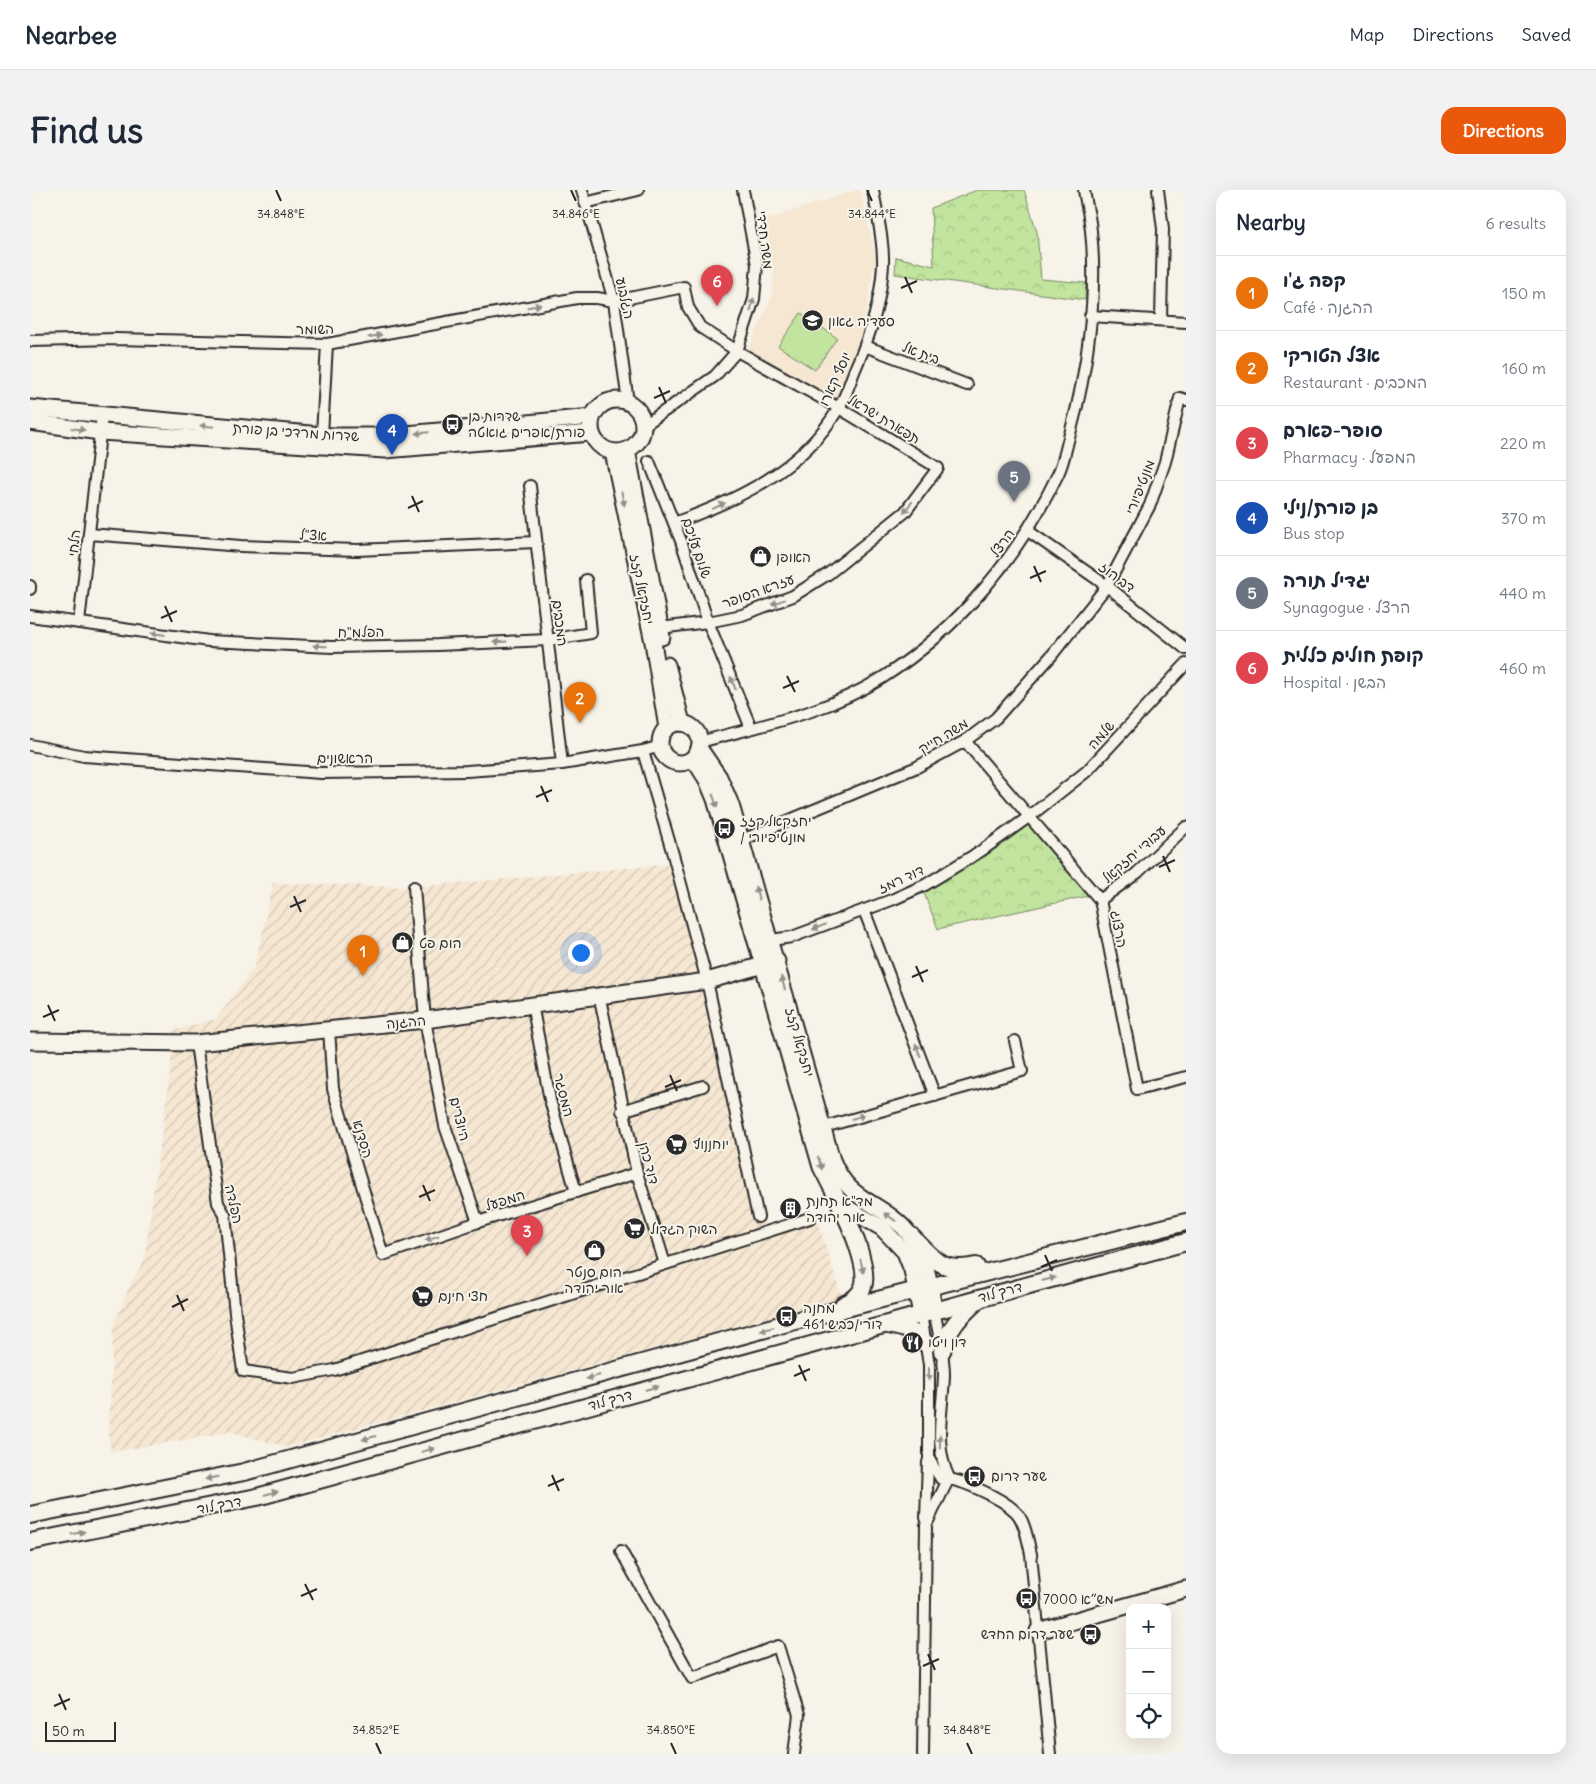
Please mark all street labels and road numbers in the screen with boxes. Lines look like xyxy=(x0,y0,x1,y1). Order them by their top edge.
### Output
street label: משה חדדי xyxy=(753,210,777,270)
street label: הגלבוע xyxy=(612,276,638,320)
street label: השומר xyxy=(296,320,334,338)
street label: בית אל xyxy=(900,338,942,368)
street label: יוסף קארו xyxy=(815,349,855,409)
street label: תפארת ישראל xyxy=(844,390,924,448)
street label: שדרות מרדכי בן פורת xyxy=(232,419,360,445)
street label: מונטיפיורי xyxy=(1121,457,1159,517)
street label: שלום עליכם xyxy=(678,515,716,581)
street label: הרצל xyxy=(986,525,1018,561)
street label: אצ"ל xyxy=(299,526,328,544)
street label: הלחי xyxy=(64,529,84,557)
street label: יחזקאל קזז xyxy=(626,552,658,626)
street label: דב הוז xyxy=(1095,558,1139,596)
street label: עזרא הסופר xyxy=(719,570,797,612)
street label: המכבים xyxy=(548,599,572,647)
street label: הפלמ"ח xyxy=(338,623,384,641)
street label: משה חייק xyxy=(915,714,971,758)
street label: שלמה xyxy=(1084,717,1118,753)
street label: הראשונים xyxy=(317,749,373,767)
street label: עבודי יחזקאל xyxy=(1098,821,1170,887)
street label: דוד רמז xyxy=(875,861,927,897)
street label: הרצוג xyxy=(1107,909,1131,949)
street label: יחזקאל קזז xyxy=(781,1005,819,1079)
street label: ההגנה xyxy=(385,1011,427,1033)
street label: המסגר xyxy=(550,1071,578,1119)
street label: היוצרים xyxy=(446,1095,474,1143)
street label: הסדנא xyxy=(349,1117,377,1161)
street label: דוד כהן xyxy=(635,1140,663,1186)
street label: הפלדה xyxy=(221,1183,247,1225)
street label: המפעל xyxy=(483,1185,527,1215)
street label: דרך לוד xyxy=(976,1277,1024,1307)
street label: דרך לוד xyxy=(586,1385,634,1415)
street label: דרך לוד xyxy=(195,1492,243,1518)

